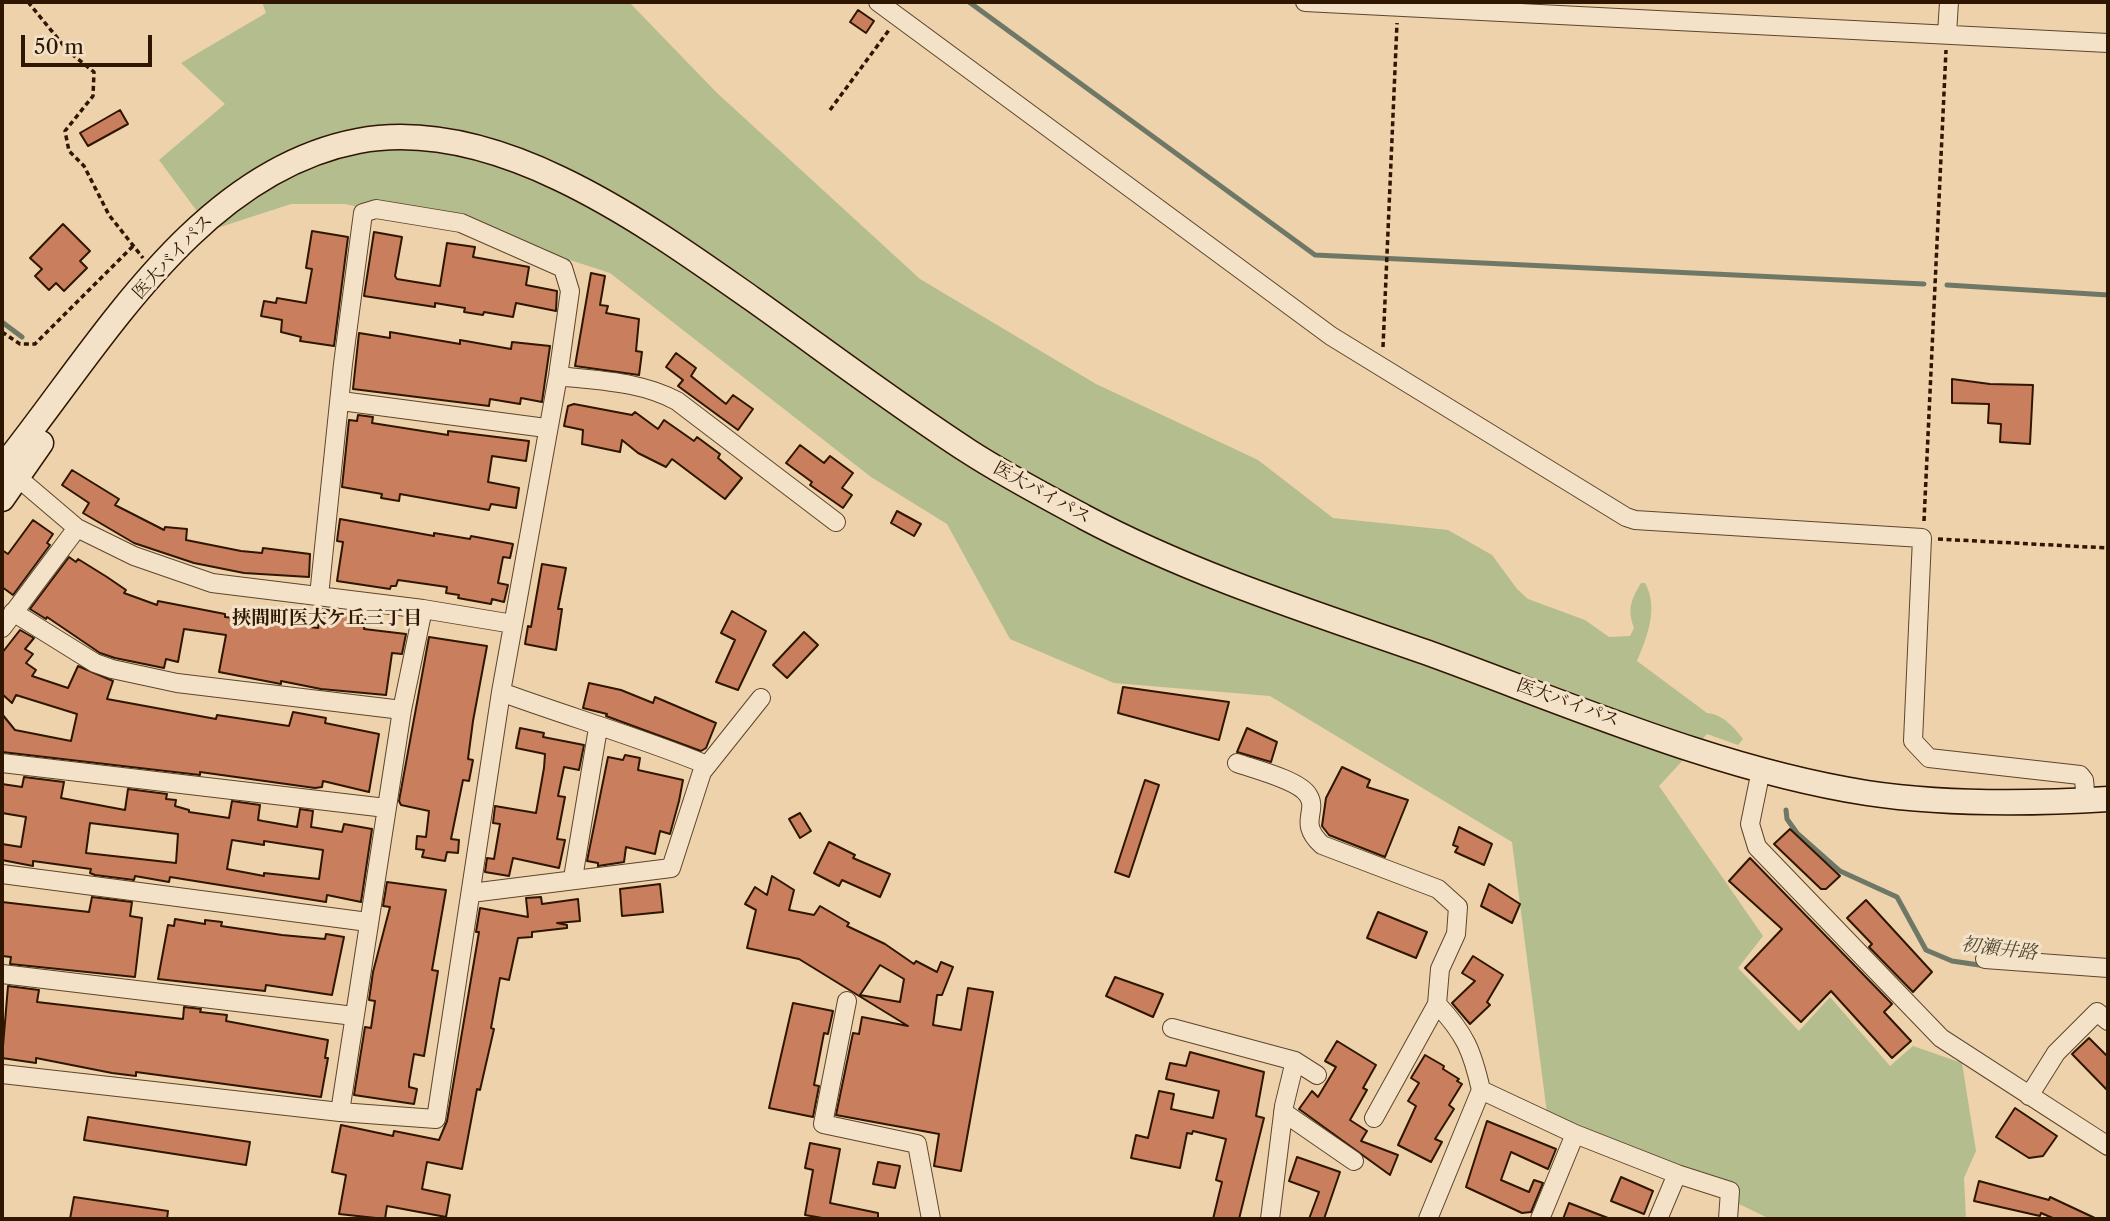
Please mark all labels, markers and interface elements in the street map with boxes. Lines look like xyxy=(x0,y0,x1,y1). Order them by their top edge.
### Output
scale bar xyxy=(24,21,156,65)
text: 50 m xyxy=(34,34,84,59)
street label: 医大バイパス xyxy=(128,210,218,304)
street label: 医大バイパス xyxy=(990,457,1094,529)
district label: 挾間町医大ケ丘三丁目 xyxy=(232,608,422,630)
street label: 医大バイパス xyxy=(1514,674,1622,732)
water label: 初瀬井路 xyxy=(1960,933,2038,965)

